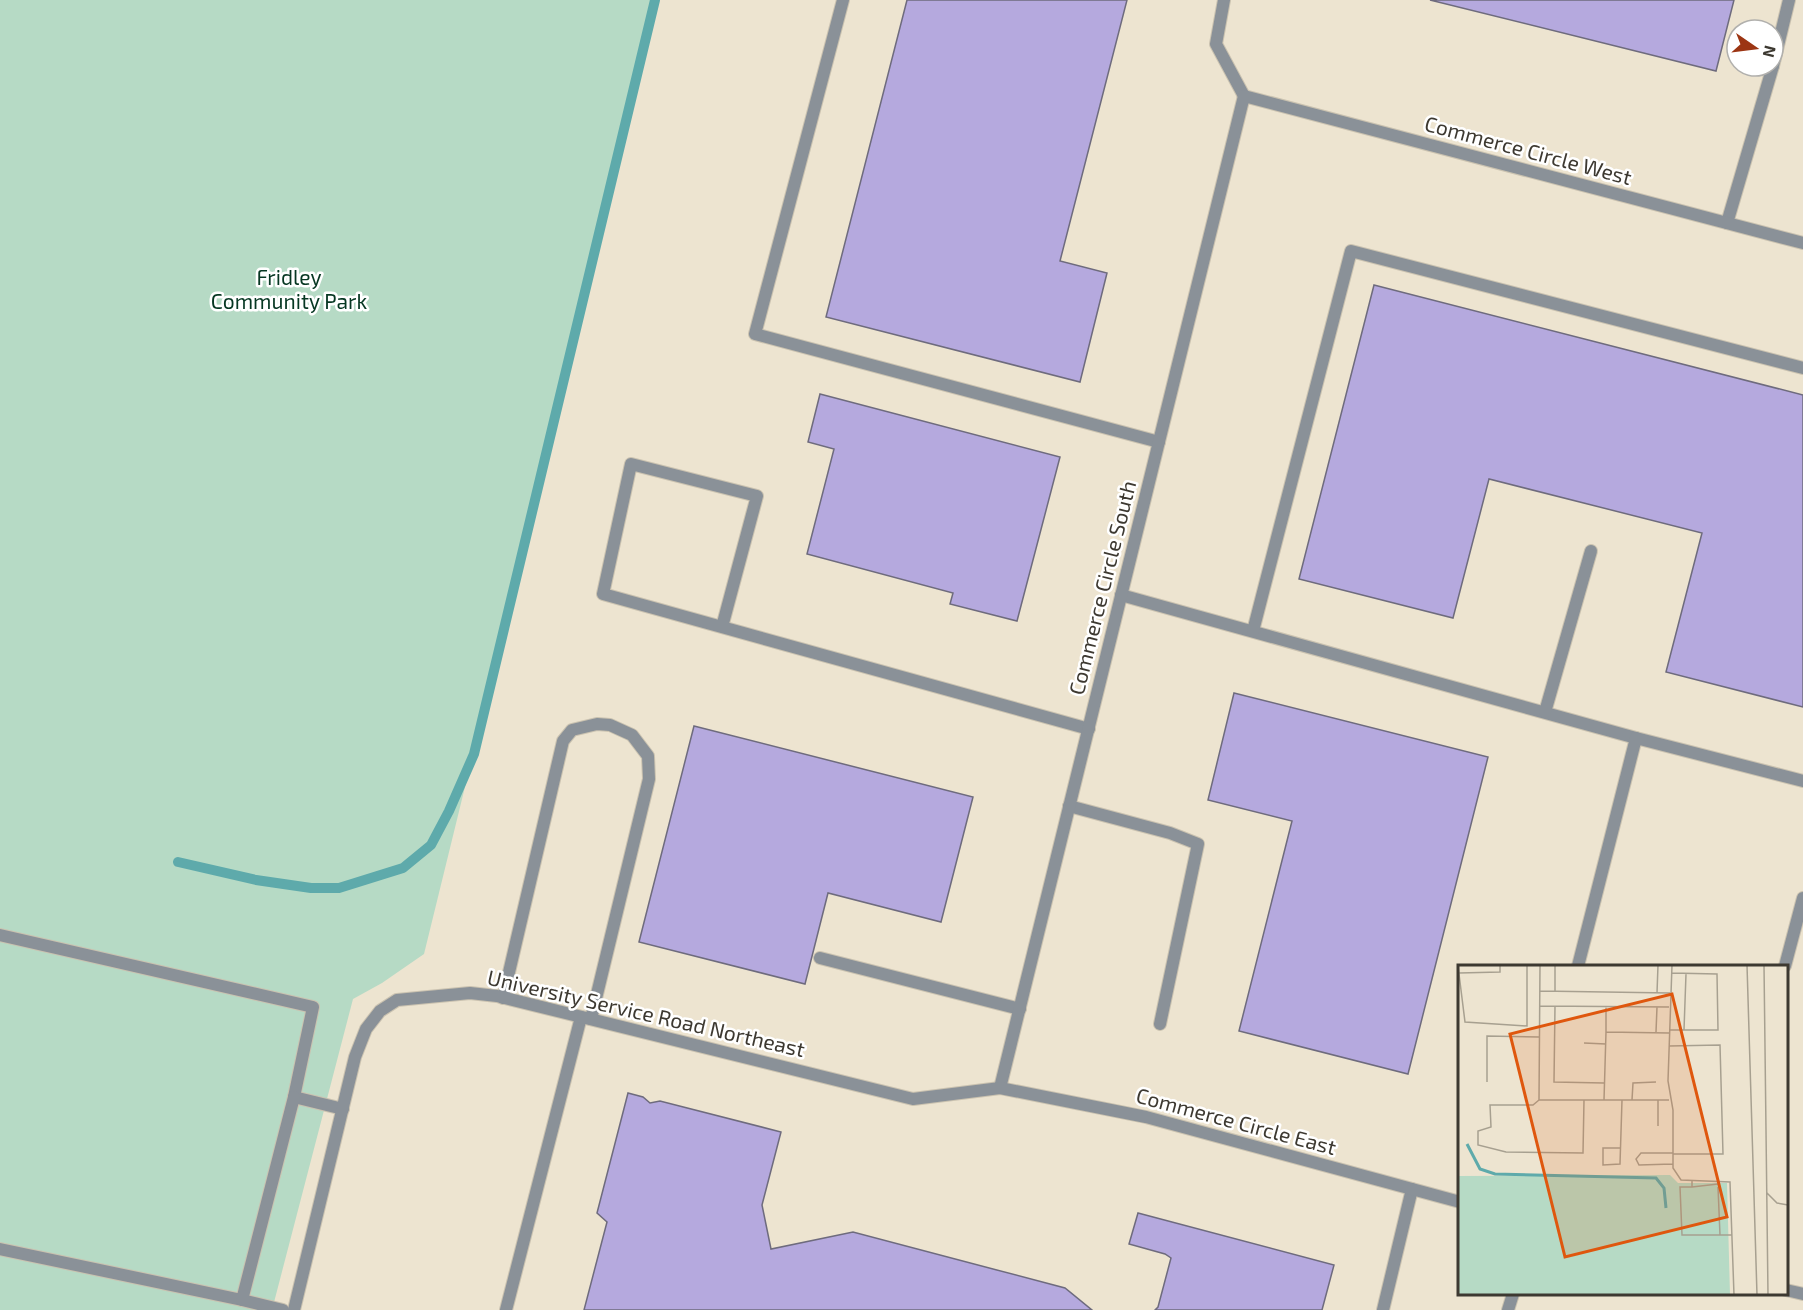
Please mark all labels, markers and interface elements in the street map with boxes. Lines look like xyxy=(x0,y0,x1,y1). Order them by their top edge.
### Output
north arrow xyxy=(1725,18,1785,78)
text: N xyxy=(1759,44,1781,60)
street label: Commerce Circle West xyxy=(1422,110,1635,189)
park label: Fridley Community Park xyxy=(211,264,367,313)
street label: Commerce Circle South xyxy=(1063,478,1140,697)
street label: University Service Road Northeast xyxy=(485,964,808,1061)
inset map xyxy=(1458,965,1788,1295)
street label: Commerce Circle East xyxy=(1134,1082,1339,1159)

